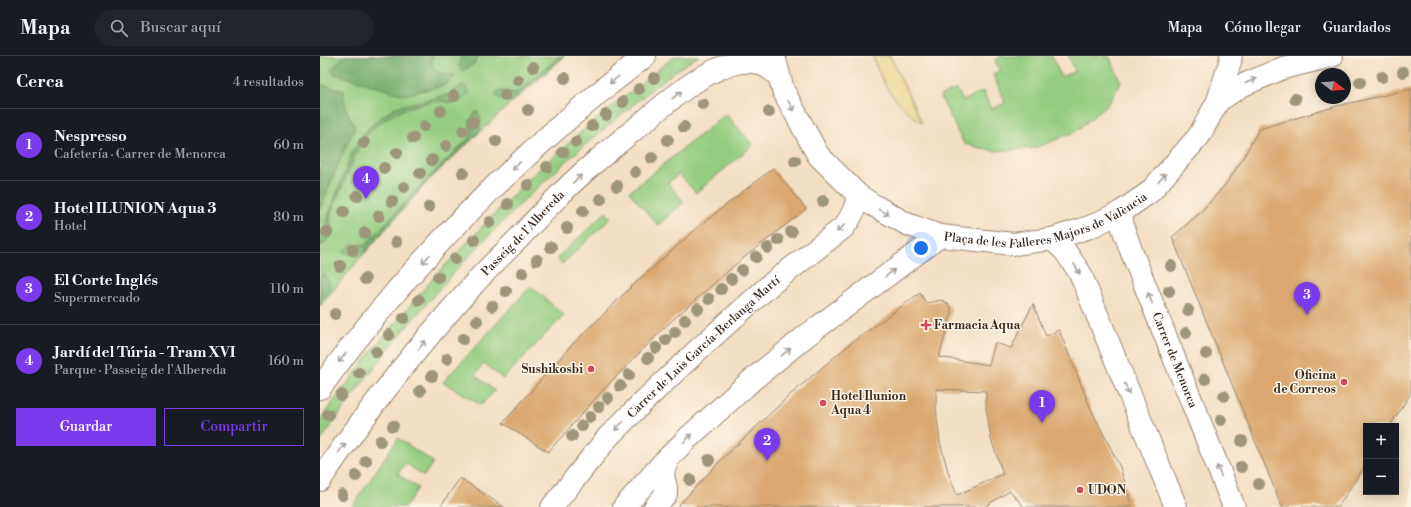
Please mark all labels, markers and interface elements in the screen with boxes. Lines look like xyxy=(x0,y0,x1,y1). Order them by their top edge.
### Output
search box xyxy=(94,10,374,46)
text: Mapa xyxy=(20,16,70,40)
icon: search xyxy=(108,17,130,39)
text: Buscar aquí xyxy=(140,18,221,37)
text: Mapa xyxy=(1168,19,1202,37)
text: Cómo llegar xyxy=(1224,19,1301,37)
text: Guardados xyxy=(1323,19,1391,37)
north arrow xyxy=(1315,68,1351,104)
text: Cerca xyxy=(16,71,64,93)
text: 4 resultados xyxy=(233,74,304,90)
one-way arrow xyxy=(608,76,619,84)
one-way arrow xyxy=(1245,77,1257,85)
one-way arrow xyxy=(671,90,682,99)
one-way arrow xyxy=(788,99,796,111)
text: Nespresso xyxy=(54,127,127,146)
text: 1 xyxy=(26,137,32,153)
text: 60 m xyxy=(273,137,304,153)
text: Cafetería · Carrer de Menorca xyxy=(54,146,226,162)
one-way arrow xyxy=(512,161,522,170)
pin: 4 xyxy=(353,166,379,199)
one-way arrow xyxy=(1157,173,1166,183)
one-way arrow xyxy=(572,174,582,183)
street label: Passeig de l'Albereda xyxy=(478,187,569,279)
street label: Plaça de les Falleres Majors de València xyxy=(943,189,1151,252)
text: Hotel ILUNION Aqua 3 xyxy=(54,199,216,218)
one-way arrow xyxy=(878,208,890,216)
text: 2 xyxy=(25,209,33,225)
text: 80 m xyxy=(273,209,304,225)
text: Hotel xyxy=(54,218,87,234)
one-way arrow xyxy=(836,224,846,233)
your location xyxy=(911,238,931,258)
one-way arrow xyxy=(421,254,430,264)
one-way arrow xyxy=(1074,263,1081,275)
one-way arrow xyxy=(884,269,895,278)
text: El Corte Inglés xyxy=(54,271,158,290)
street label: Carrer de Luis García-Berlanga Martí xyxy=(624,272,784,421)
text: 3 xyxy=(25,281,33,297)
text: 110 m xyxy=(270,281,304,297)
pin: 3 xyxy=(1294,282,1320,315)
text: Supermercado xyxy=(54,290,140,306)
one-way arrow xyxy=(1146,293,1153,305)
street label: Carrer de Menorca xyxy=(1149,310,1201,411)
place label: Farmacia Aqua xyxy=(934,318,1021,333)
marker: Farmacia Aqua xyxy=(921,320,931,330)
one-way arrow xyxy=(417,340,426,350)
text: Jardí del Túria - Tram XVI xyxy=(54,343,235,362)
one-way arrow xyxy=(781,348,792,357)
text: 4 xyxy=(25,353,33,369)
text: 160 m xyxy=(268,353,304,369)
one-way arrow xyxy=(338,353,347,364)
text: Parque · Passeig de l'Albereda xyxy=(54,362,226,378)
place label: Sushikosbi xyxy=(522,362,583,377)
marker: Sushikosbi xyxy=(586,364,596,374)
place label: Oficina de Correos xyxy=(1274,368,1336,397)
marker: Oficina de Correos xyxy=(1339,377,1349,387)
one-way arrow xyxy=(1124,382,1131,394)
place label: Hotel Ilunion Aqua 4 xyxy=(830,389,907,418)
pin: 1 xyxy=(1029,390,1055,423)
marker: Hotel Ilunion Aqua 4 xyxy=(818,398,828,408)
button: Guardar xyxy=(16,408,156,446)
button: Compartir xyxy=(164,408,304,446)
one-way arrow xyxy=(614,422,624,431)
map controls xyxy=(1363,423,1399,495)
button: + xyxy=(1363,423,1399,459)
pin: 2 xyxy=(754,428,780,461)
one-way arrow xyxy=(683,433,693,442)
one-way arrow xyxy=(338,442,346,453)
button: − xyxy=(1363,459,1399,495)
one-way arrow xyxy=(1215,465,1223,477)
place label: UDON xyxy=(1088,483,1127,498)
marker: UDON xyxy=(1075,485,1085,495)

